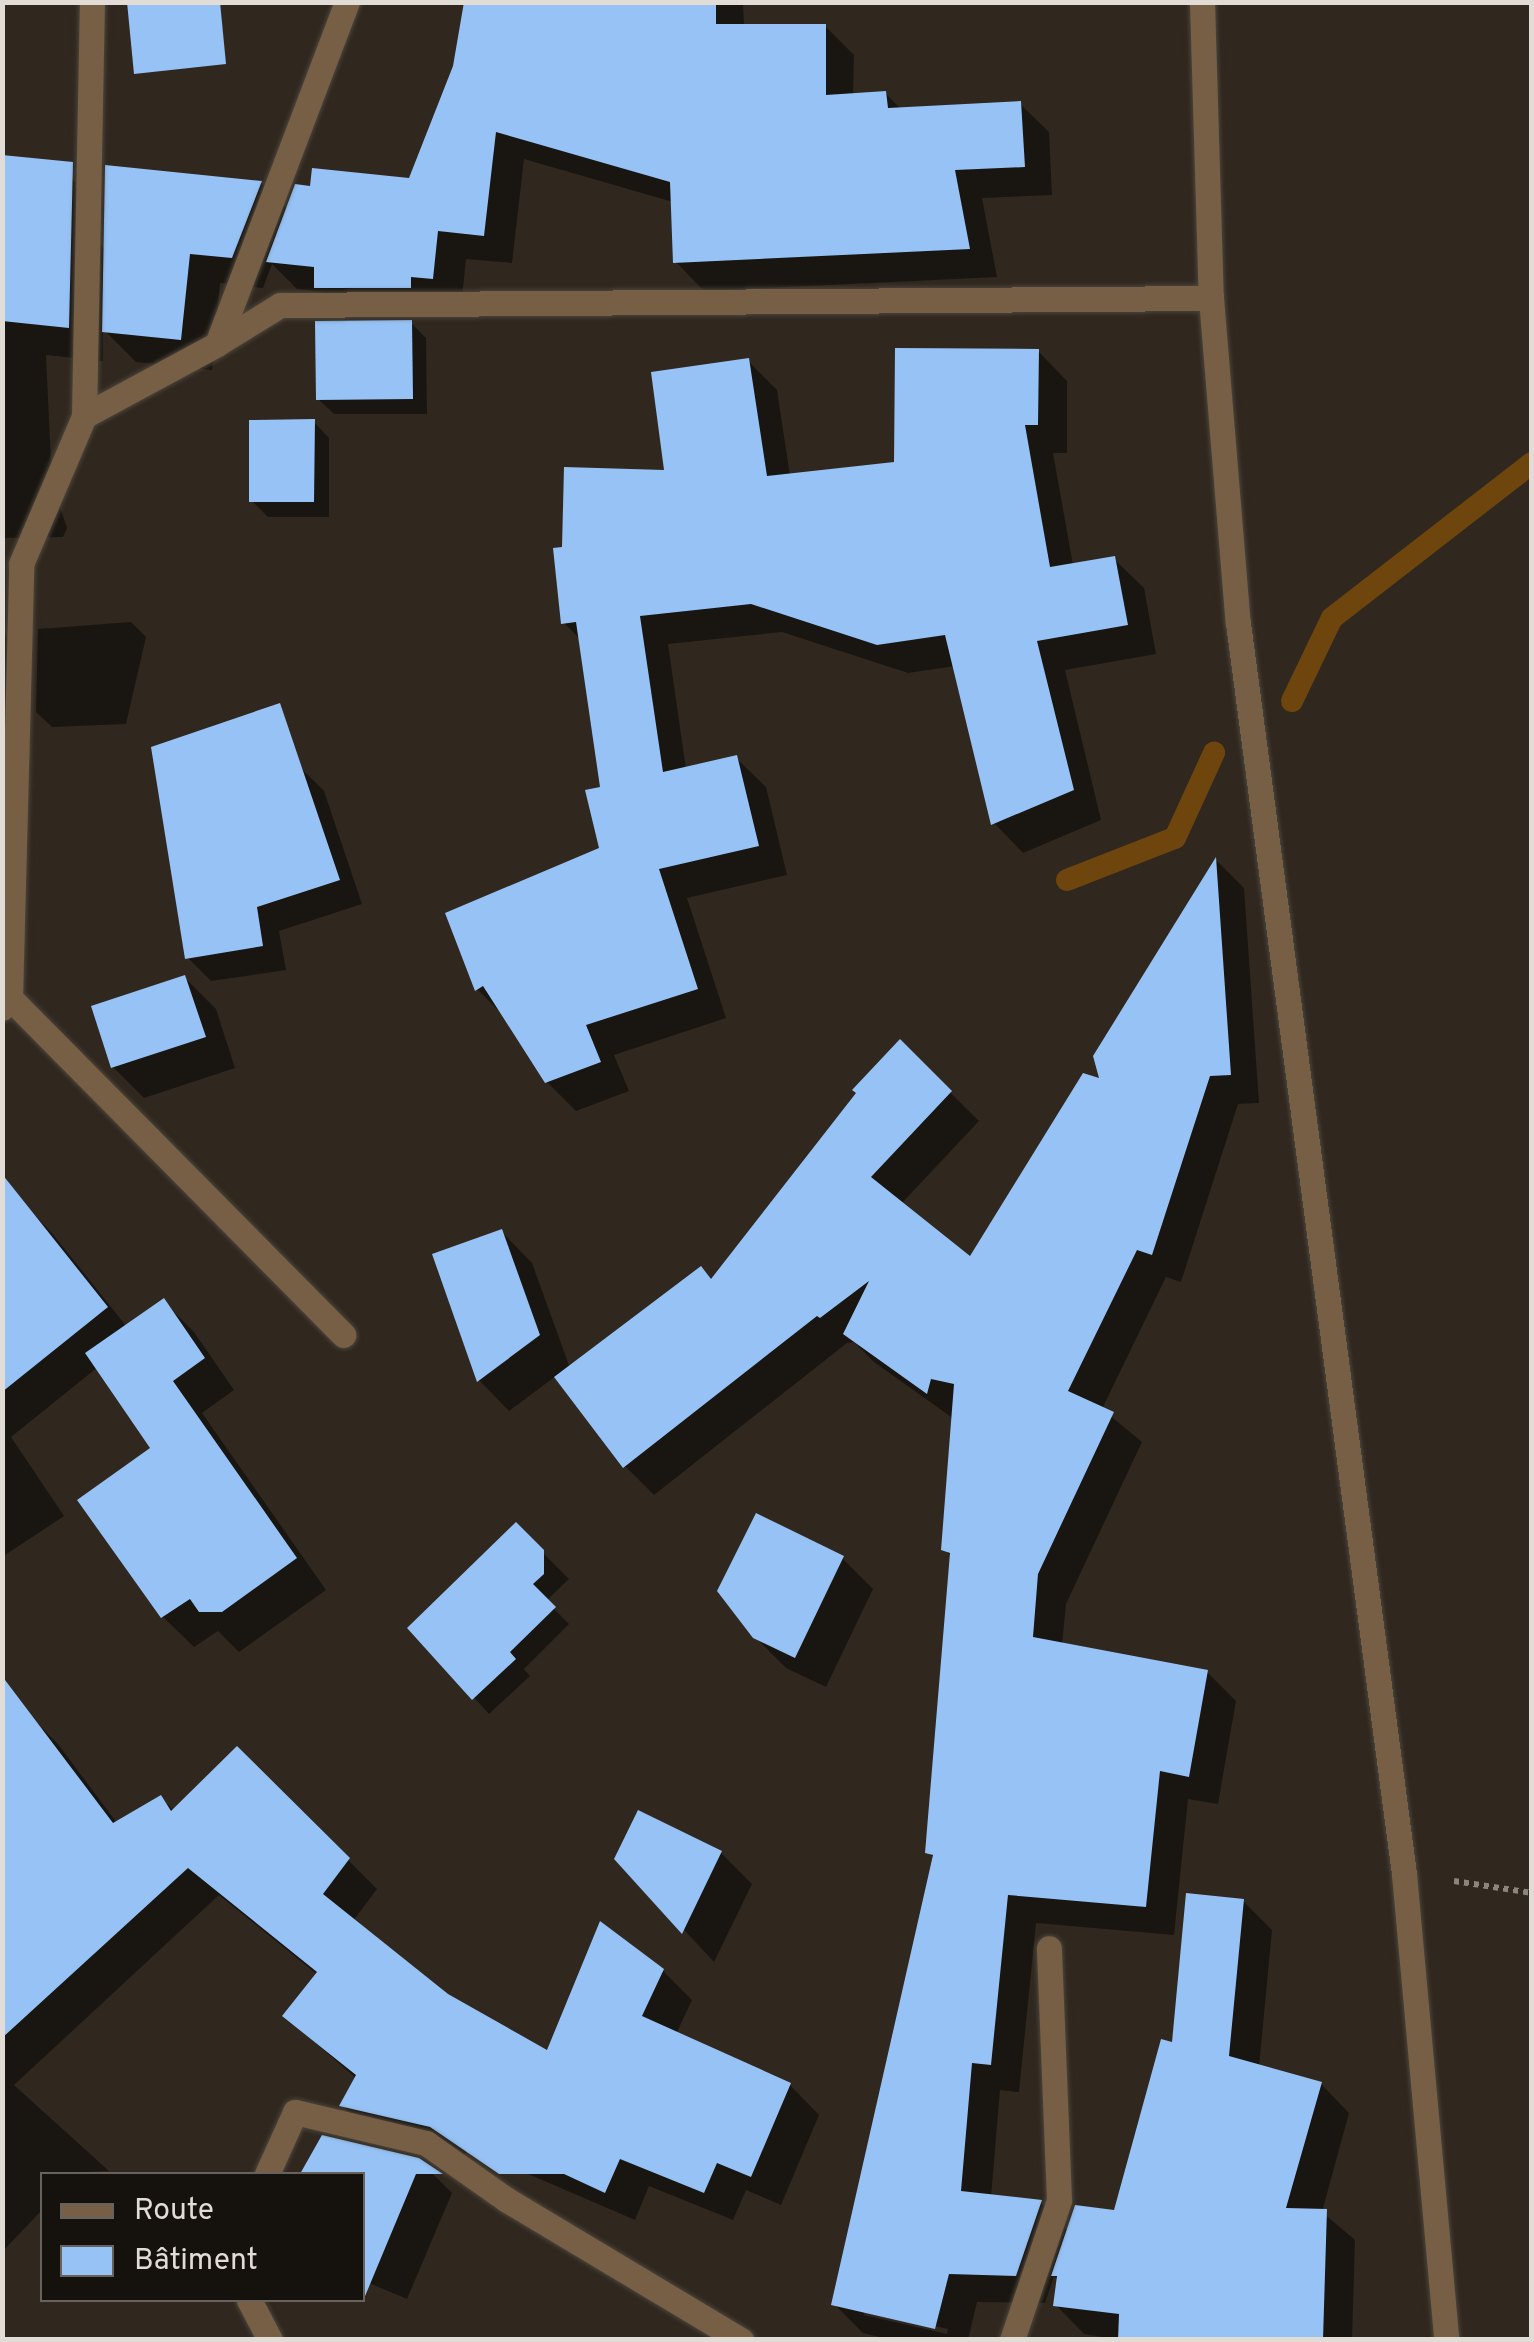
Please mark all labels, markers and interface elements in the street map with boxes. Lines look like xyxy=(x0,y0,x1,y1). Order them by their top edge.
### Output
legend xyxy=(40,2172,365,2302)
text: Route xyxy=(134,2193,214,2230)
text: Bâtiment xyxy=(134,2243,258,2280)

